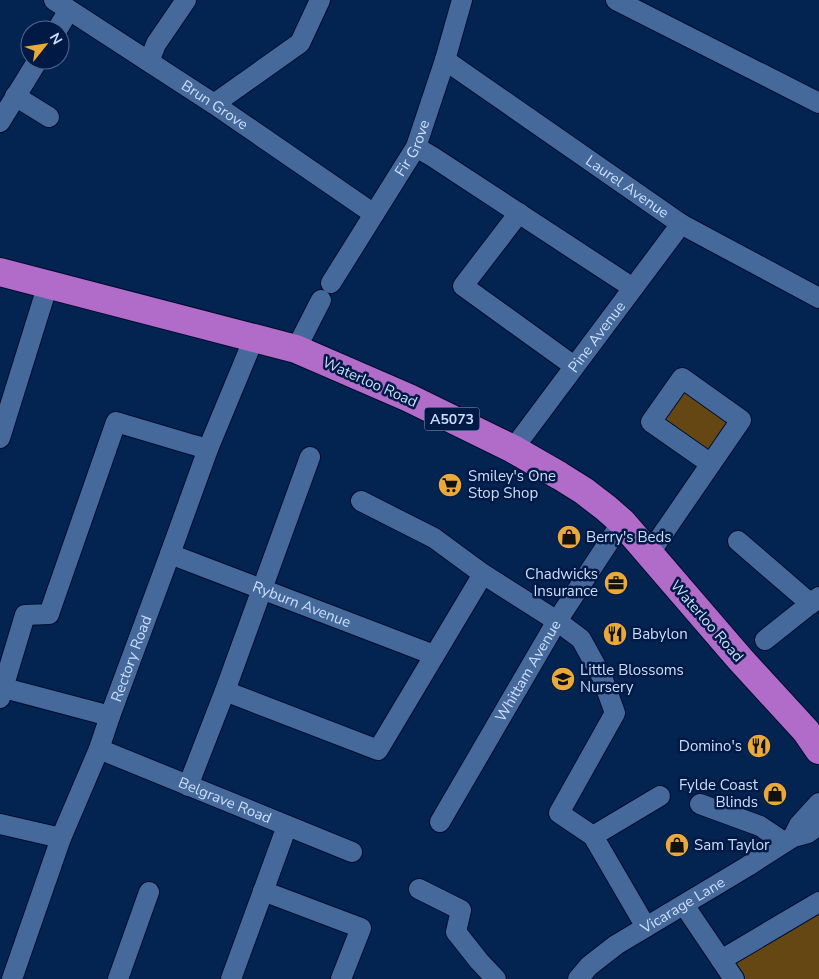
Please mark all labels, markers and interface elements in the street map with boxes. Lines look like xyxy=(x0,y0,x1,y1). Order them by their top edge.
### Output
north arrow xyxy=(20,20,70,70)
text: N xyxy=(45,29,67,48)
street label: Brun Grove xyxy=(178,75,252,135)
street label: Fir Grove xyxy=(390,117,434,180)
street label: Laurel Avenue xyxy=(582,151,673,223)
street label: Pine Avenue xyxy=(563,297,630,377)
street label: Waterloo Road xyxy=(319,352,421,412)
road number: A5073 xyxy=(424,408,480,430)
place label: Smiley's One Stop Shop xyxy=(468,466,556,503)
supermarket icon: Smiley's One Stop Shop xyxy=(437,472,463,498)
shop icon: Berry's Beds xyxy=(556,524,582,550)
place label: Berry's Beds xyxy=(586,527,672,547)
place label: Chadwicks Insurance xyxy=(525,564,598,601)
office icon: Chadwicks Insurance xyxy=(603,570,629,596)
street label: Waterloo Road xyxy=(666,576,748,666)
street label: Ryburn Avenue xyxy=(250,577,354,632)
street label: Rectory Road xyxy=(106,613,156,705)
street label: Whittam Avenue xyxy=(491,616,566,725)
restaurant icon: Babylon xyxy=(602,621,628,647)
place label: Babylon xyxy=(632,624,688,644)
place label: Little Blossoms Nursery xyxy=(580,660,684,697)
school or university icon: Little Blossoms Nursery xyxy=(550,666,576,692)
restaurant icon: Domino's xyxy=(746,733,772,759)
place label: Domino's xyxy=(679,736,742,756)
street label: Belgrave Road xyxy=(175,772,275,828)
place label: Fylde Coast Blinds xyxy=(679,775,759,812)
shop icon: Fylde Coast Blinds xyxy=(762,781,788,807)
shop icon: Sam Taylor xyxy=(664,832,690,858)
place label: Sam Taylor xyxy=(694,835,770,855)
street label: Vicarage Lane xyxy=(636,872,729,939)

